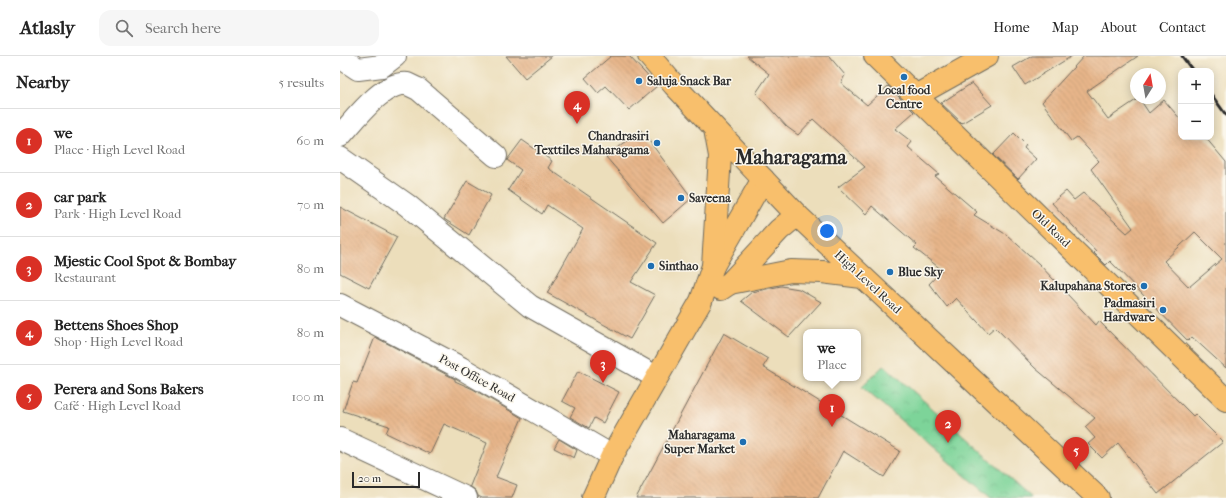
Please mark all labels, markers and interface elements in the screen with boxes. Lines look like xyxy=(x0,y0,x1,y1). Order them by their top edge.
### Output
search box xyxy=(99,10,379,46)
text: Atlasly xyxy=(20,17,75,39)
icon: search xyxy=(113,17,135,39)
text: Search here xyxy=(145,19,221,37)
text: Home xyxy=(993,19,1030,36)
text: Map xyxy=(1052,19,1079,36)
text: About xyxy=(1101,19,1137,36)
text: Contact xyxy=(1159,19,1206,36)
north arrow xyxy=(1130,68,1166,104)
map controls xyxy=(1178,68,1214,140)
button: + xyxy=(1178,68,1214,104)
text: Nearby xyxy=(16,72,70,92)
marker: Local food Centre xyxy=(899,72,909,82)
place label: Saluja Snack Bar xyxy=(647,74,732,88)
text: 5 results xyxy=(279,75,324,90)
marker: Saluja Snack Bar xyxy=(634,76,644,86)
place label: Local food Centre xyxy=(878,83,931,111)
pin: 4 xyxy=(564,91,590,124)
button: − xyxy=(1178,104,1214,140)
text: we xyxy=(54,124,72,142)
place label: Chandrasiri Texttiles Maharagama xyxy=(534,129,649,158)
text: 1 xyxy=(27,133,31,148)
text: 60 m xyxy=(296,133,324,148)
marker: Chandrasiri Texttiles Maharagama xyxy=(652,138,662,148)
text: Place · High Level Road xyxy=(54,142,185,157)
district label: Maharagama xyxy=(734,146,848,169)
text: car park xyxy=(54,188,106,206)
place label: Saveena xyxy=(689,191,731,205)
marker: Saveena xyxy=(676,193,686,203)
text: 2 xyxy=(26,197,32,212)
text: 70 m xyxy=(297,197,324,212)
text: Park · High Level Road xyxy=(54,206,181,221)
street label: Old Road xyxy=(1029,206,1074,250)
your location xyxy=(817,221,837,241)
street label: High Level Road xyxy=(832,248,905,317)
text: Mjestic Cool Spot & Bombay xyxy=(54,252,236,270)
place label: Sinthao xyxy=(659,259,698,273)
text: 3 xyxy=(26,261,32,276)
text: 80 m xyxy=(297,261,324,276)
marker: Sinthao xyxy=(646,261,656,271)
place label: Blue Sky xyxy=(898,265,944,280)
marker: Blue Sky xyxy=(885,267,895,277)
text: Restaurant xyxy=(54,270,116,285)
place label: Kalupahana Stores xyxy=(1040,279,1137,294)
marker: Kalupahana Stores xyxy=(1139,281,1149,291)
place label: Padmasiri Hardware xyxy=(1103,296,1155,324)
marker: Padmasiri Hardware xyxy=(1158,305,1168,315)
text: Bettens Shoes Shop xyxy=(54,316,179,334)
text: 4 xyxy=(25,325,33,340)
text: 80 m xyxy=(297,325,324,340)
popup xyxy=(803,329,861,381)
text: Shop · High Level Road xyxy=(54,334,183,349)
text: we xyxy=(817,339,836,357)
pin: 3 xyxy=(590,350,616,383)
street label: Post Office Road xyxy=(437,351,518,405)
text: Place xyxy=(817,357,847,372)
text: Perera and Sons Bakers xyxy=(54,380,204,398)
text: 5 xyxy=(26,389,32,404)
text: 100 m xyxy=(291,389,324,404)
pin: 1 xyxy=(819,394,845,427)
text: Café · High Level Road xyxy=(54,398,181,413)
pin: 2 xyxy=(935,410,961,443)
place label: Maharagama Super Market xyxy=(664,428,736,457)
marker: Maharagama Super Market xyxy=(738,437,748,447)
pin: 5 xyxy=(1063,437,1089,470)
scale bar xyxy=(352,470,420,489)
text: 20 m xyxy=(358,472,381,485)

